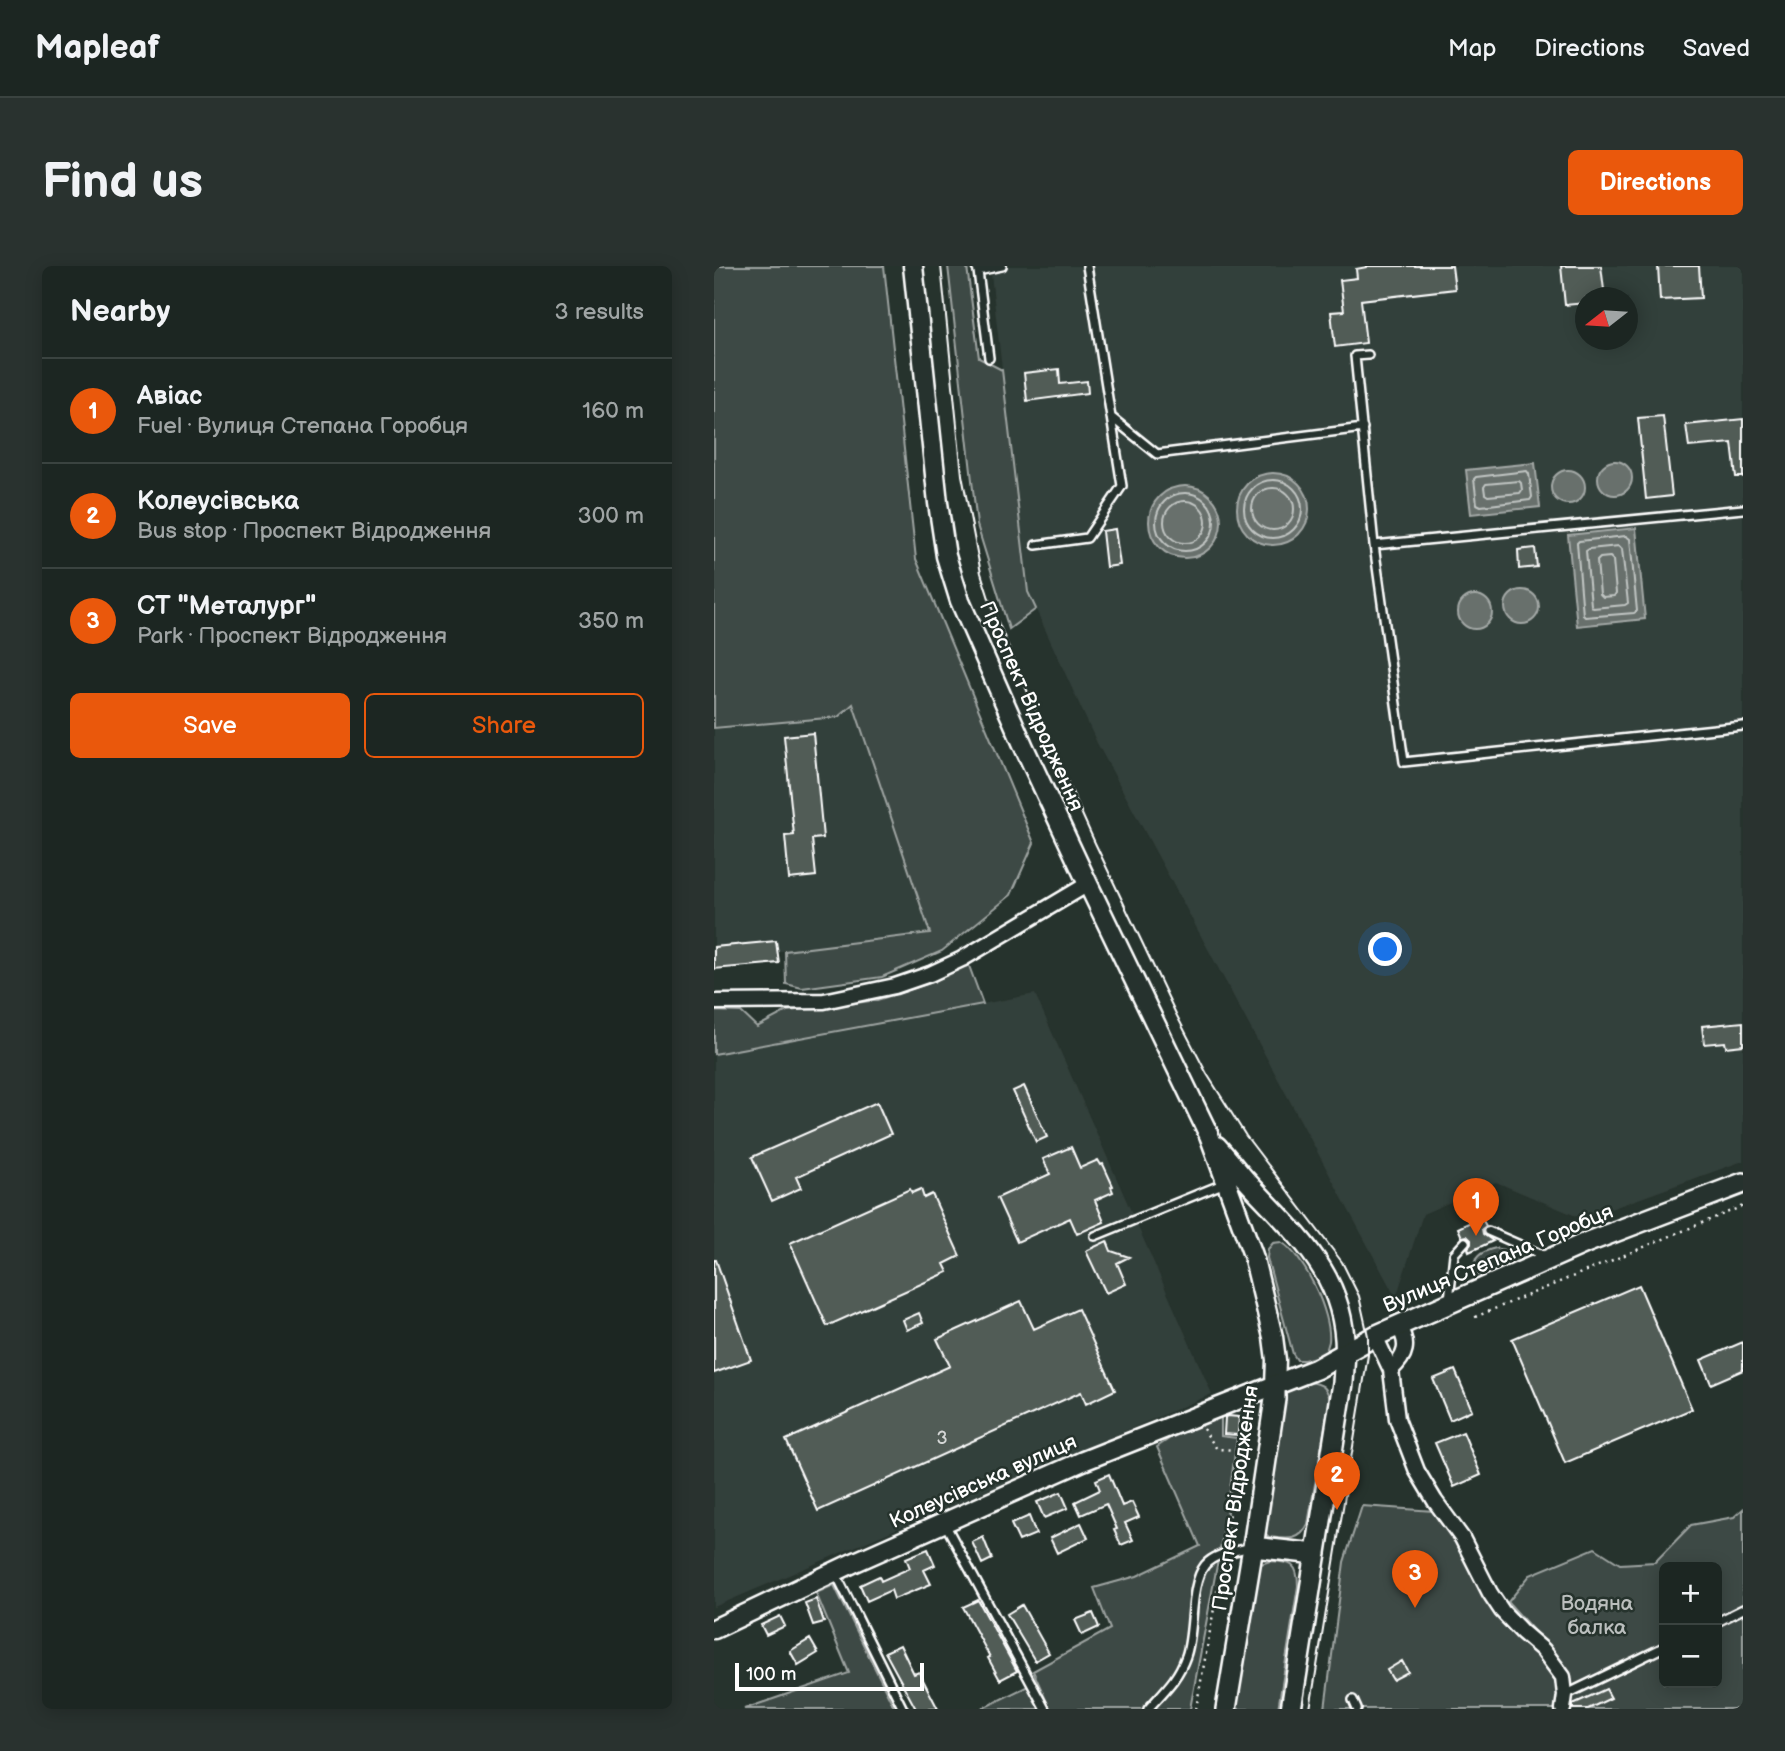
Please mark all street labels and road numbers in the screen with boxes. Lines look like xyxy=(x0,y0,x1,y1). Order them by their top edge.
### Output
street label: Проспект Відродження xyxy=(974,597,1089,815)
street label: Вулиця Степана Горобця xyxy=(1379,1199,1617,1318)
street label: Проспект Відродження xyxy=(1207,1384,1264,1612)
street label: Колеусівська вулиця xyxy=(886,1429,1081,1534)

